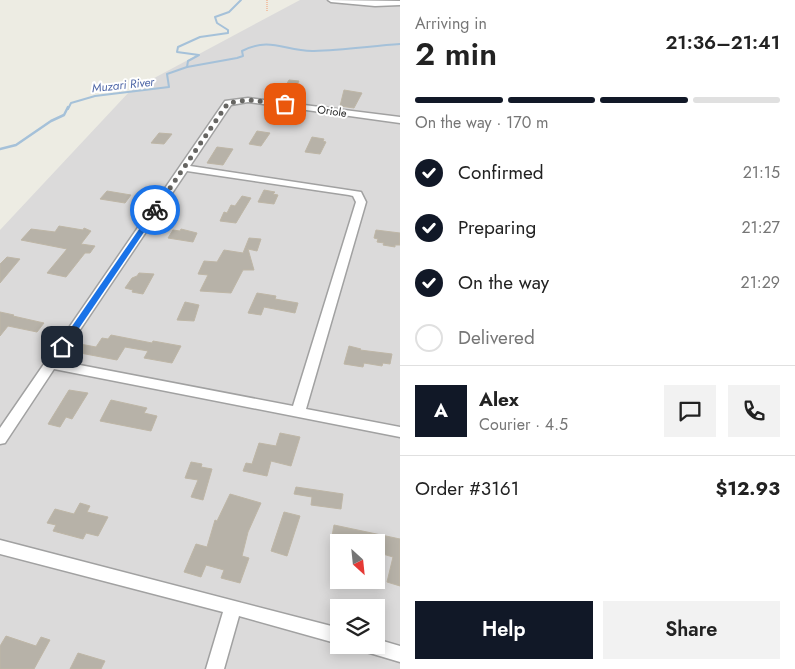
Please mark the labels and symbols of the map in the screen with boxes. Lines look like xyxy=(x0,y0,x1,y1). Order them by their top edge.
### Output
water label: Muzari River xyxy=(91,73,156,97)
pin xyxy=(264,83,306,125)
street label: Oriole xyxy=(316,101,348,121)
courier xyxy=(130,185,180,235)
pin xyxy=(41,326,83,368)
north arrow xyxy=(330,534,385,589)

